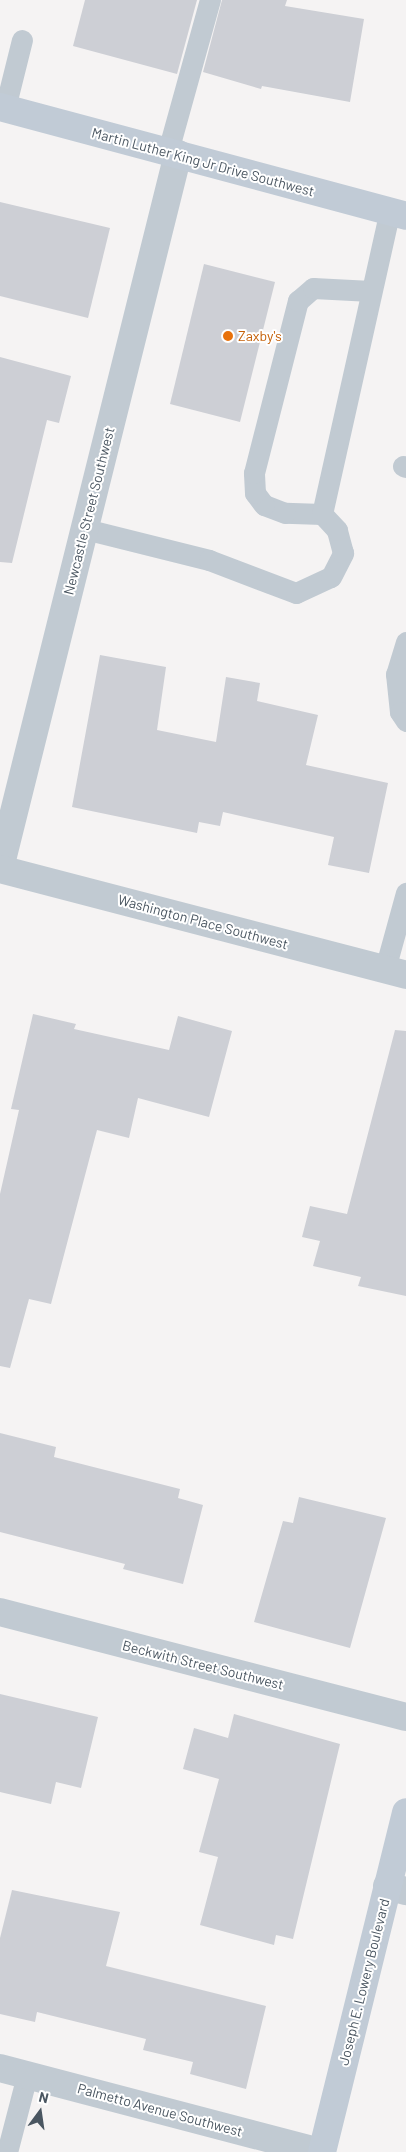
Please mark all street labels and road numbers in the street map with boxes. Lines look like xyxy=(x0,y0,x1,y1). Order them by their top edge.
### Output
street label: Martin Luther King Jr Drive Southwest xyxy=(90,124,316,200)
street label: Newcastle Street Southwest xyxy=(60,425,118,597)
street label: Washington Place Southwest xyxy=(116,891,290,953)
street label: Beckwith Street Southwest xyxy=(121,1637,285,1693)
street label: Joseph E. Lowery Boulevard xyxy=(335,1897,393,2067)
street label: Palmetto Avenue Southwest xyxy=(76,2080,244,2140)

